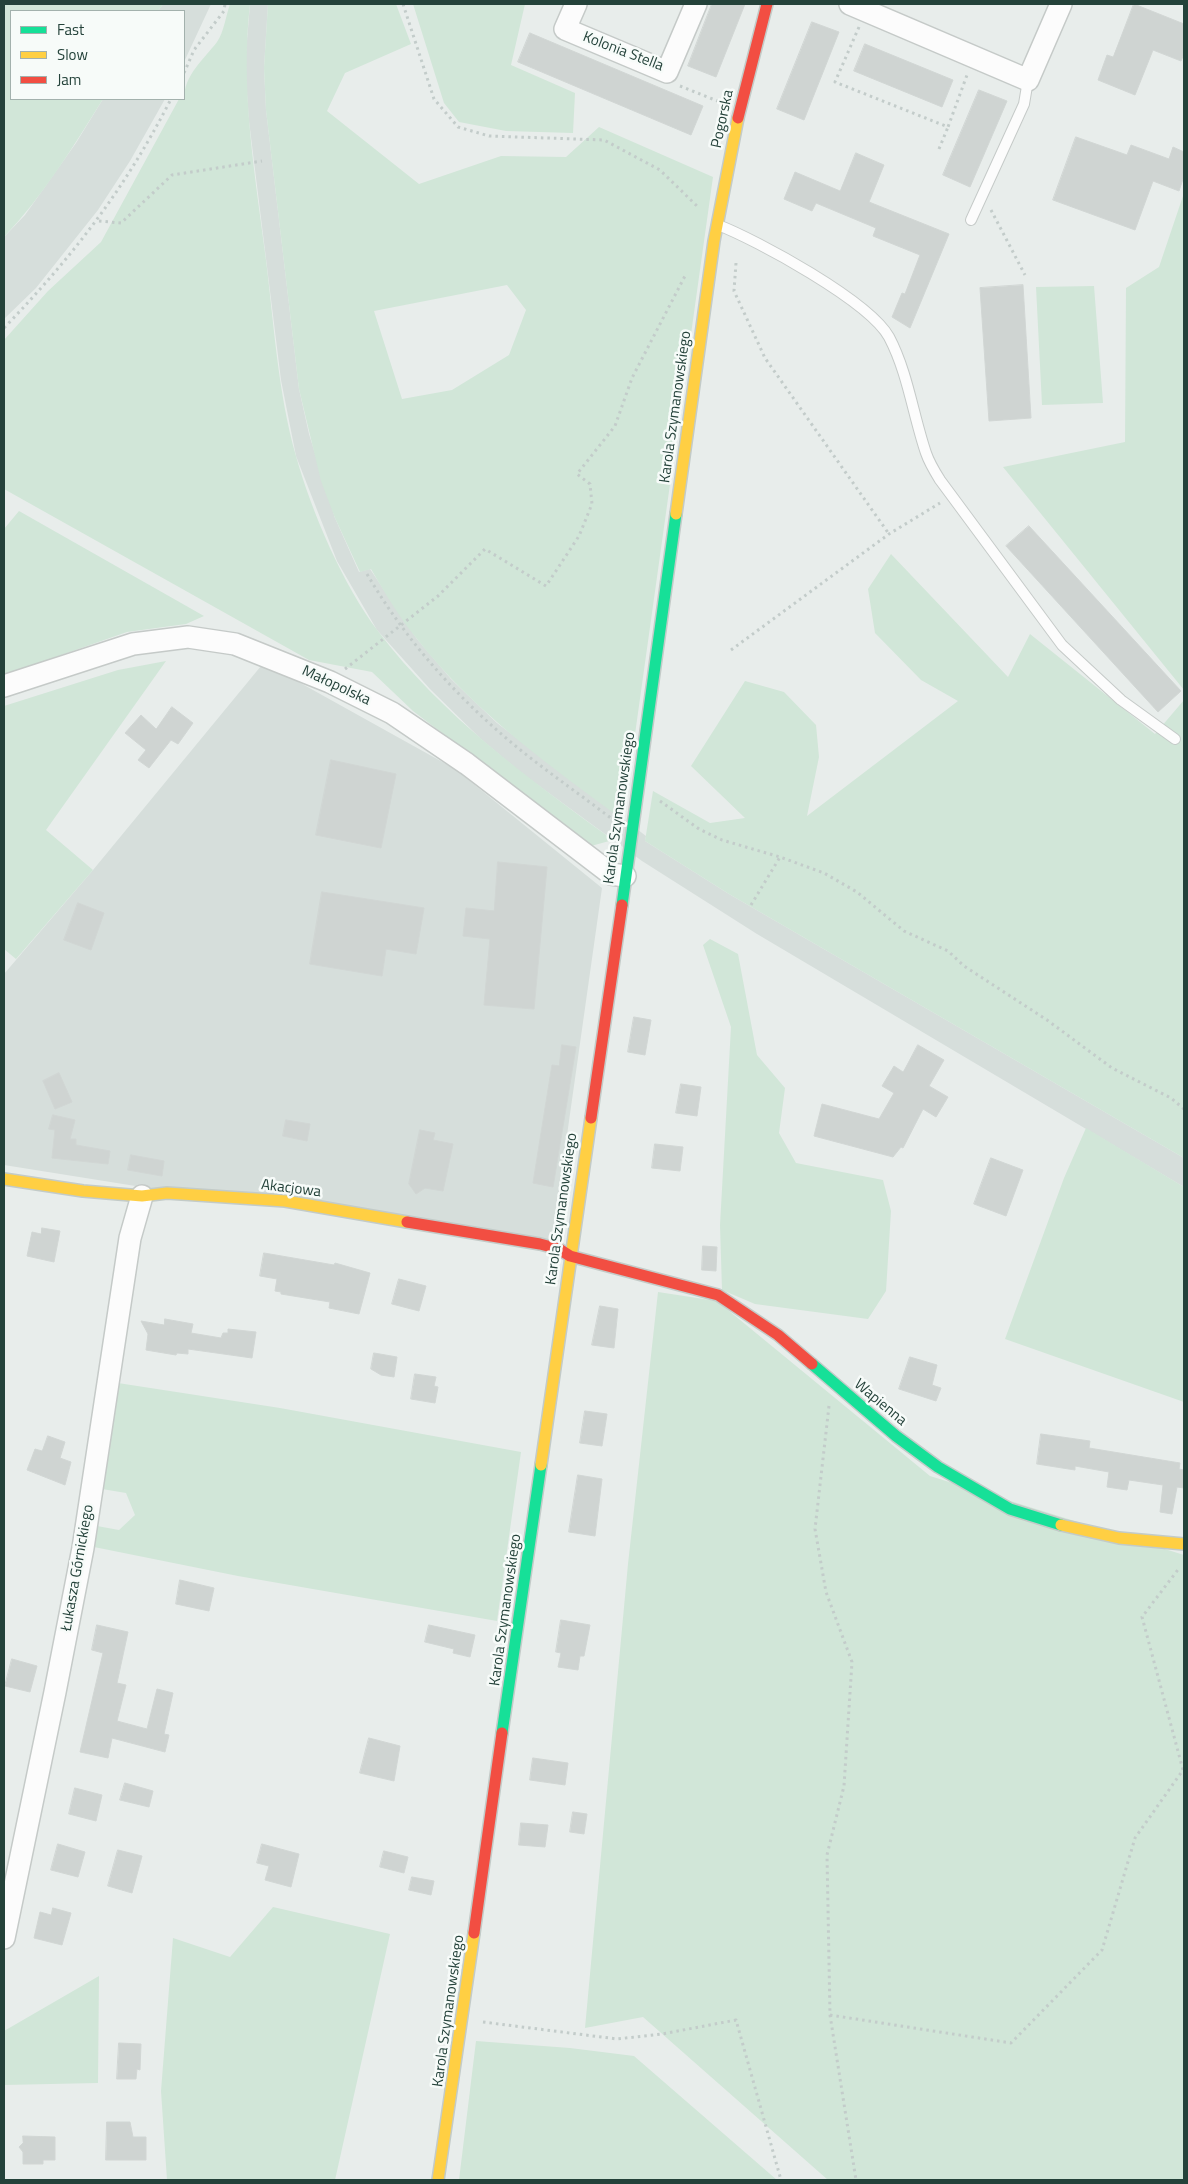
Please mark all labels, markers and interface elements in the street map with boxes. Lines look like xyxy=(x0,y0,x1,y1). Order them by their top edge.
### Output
legend xyxy=(10,10,185,100)
text: Fast xyxy=(57,18,84,41)
street label: Kolonia Stella xyxy=(580,28,666,76)
text: Slow xyxy=(57,43,88,66)
text: Jam xyxy=(57,68,81,91)
street label: Pogorska xyxy=(708,88,738,150)
street label: Karola Szymanowskiego xyxy=(656,330,696,484)
street label: Małopolska xyxy=(299,662,373,710)
street label: Karola Szymanowskiego xyxy=(600,731,640,885)
street label: Karola Szymanowskiego xyxy=(542,1132,582,1286)
street label: Akacjowa xyxy=(260,1176,322,1202)
street label: Wapienna xyxy=(850,1376,910,1430)
street label: Łukasza Górnickiego xyxy=(58,1503,98,1633)
street label: Karola Szymanowskiego xyxy=(486,1533,526,1687)
street label: Karola Szymanowskiego xyxy=(429,1934,469,2088)

